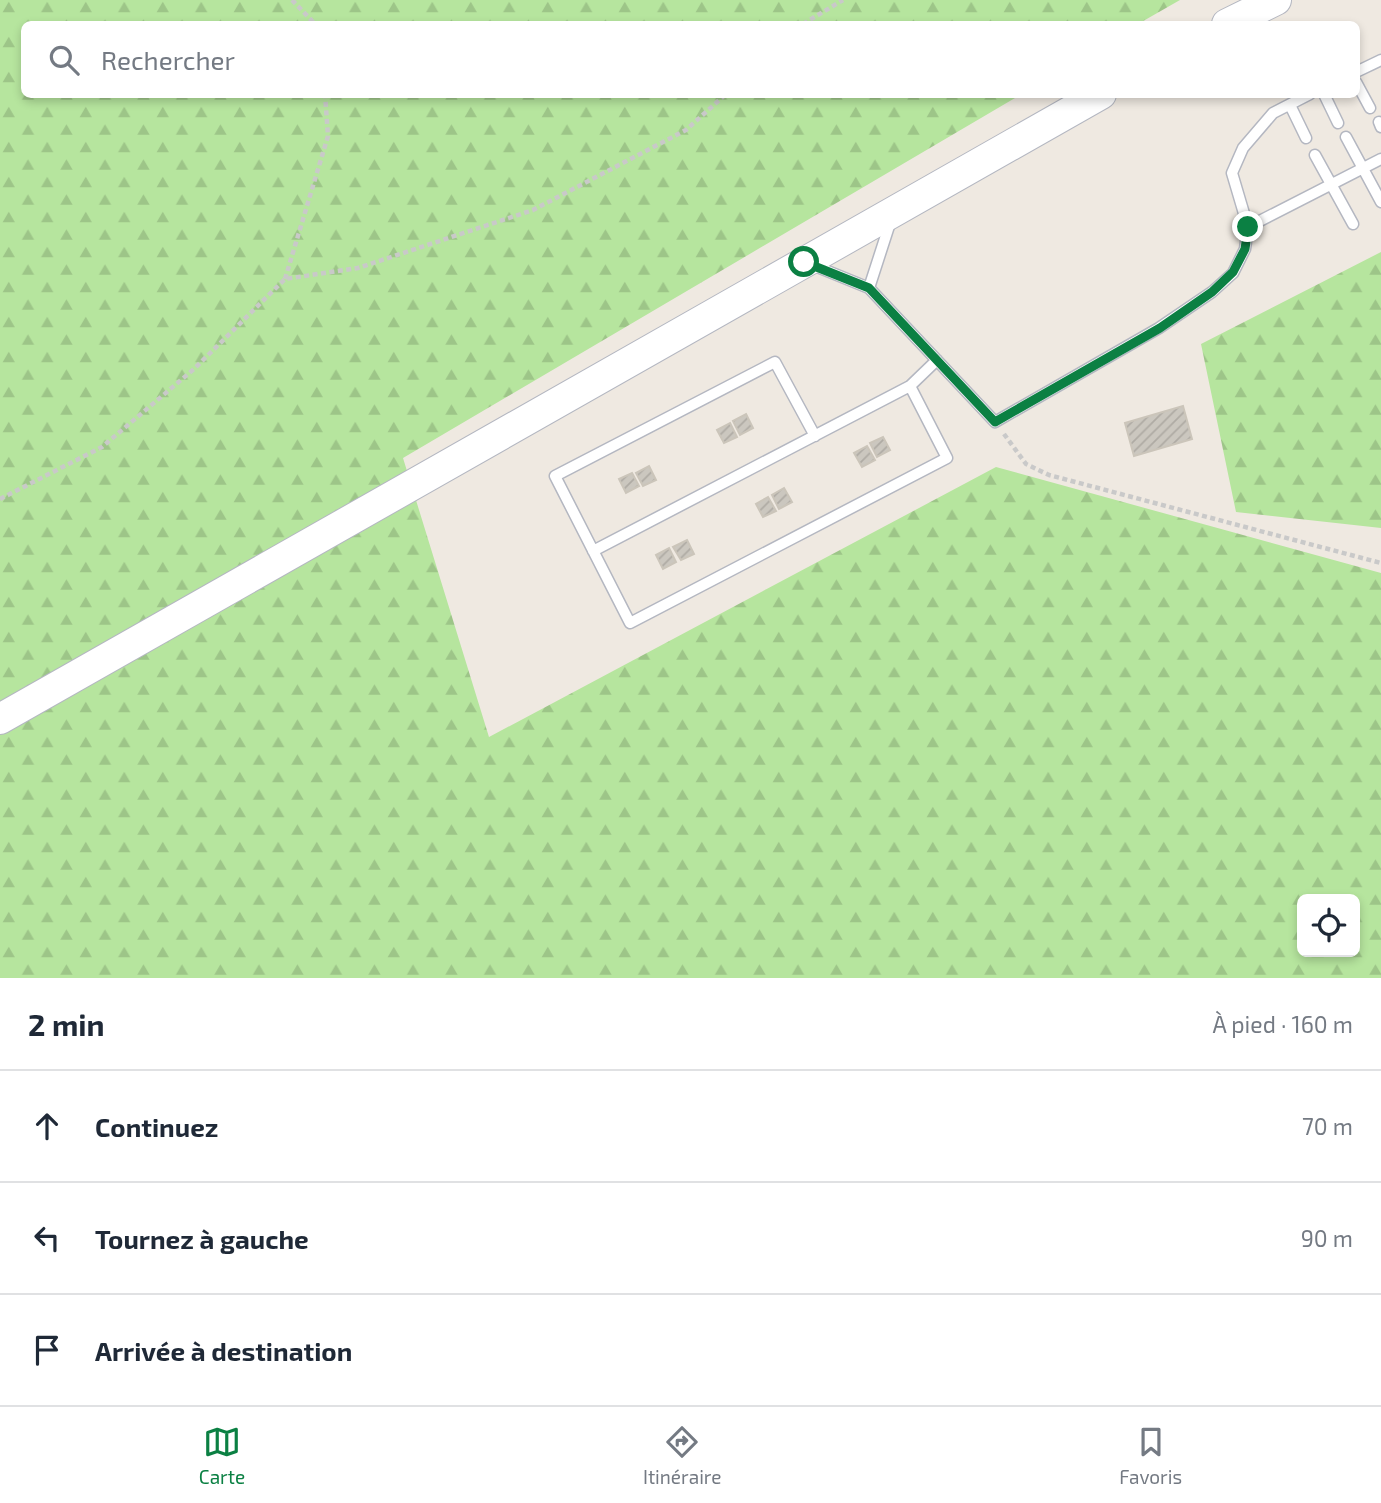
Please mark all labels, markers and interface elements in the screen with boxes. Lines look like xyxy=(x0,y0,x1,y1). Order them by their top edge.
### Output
search box xyxy=(21,21,1360,98)
icon: search xyxy=(45,41,83,79)
text: Rechercher xyxy=(101,44,235,75)
route end xyxy=(1232,211,1263,242)
route start xyxy=(788,246,819,277)
map controls xyxy=(1297,894,1360,957)
button: locate xyxy=(1297,894,1360,957)
text: 2 min xyxy=(28,1006,105,1042)
text: À pied · 160 m xyxy=(1212,1010,1353,1038)
icon: ahead xyxy=(28,1107,66,1145)
text: Continuez xyxy=(95,1111,218,1142)
text: 70 m xyxy=(1302,1112,1353,1140)
icon: left xyxy=(28,1219,66,1257)
text: Tournez à gauche xyxy=(95,1223,309,1254)
text: 90 m xyxy=(1301,1224,1353,1252)
icon: arrive xyxy=(28,1331,66,1369)
text: Arrivée à destination xyxy=(95,1335,352,1366)
tab: Carte xyxy=(199,1423,245,1488)
tab: Itinéraire xyxy=(643,1423,721,1488)
tab: Favoris xyxy=(1119,1423,1182,1488)

